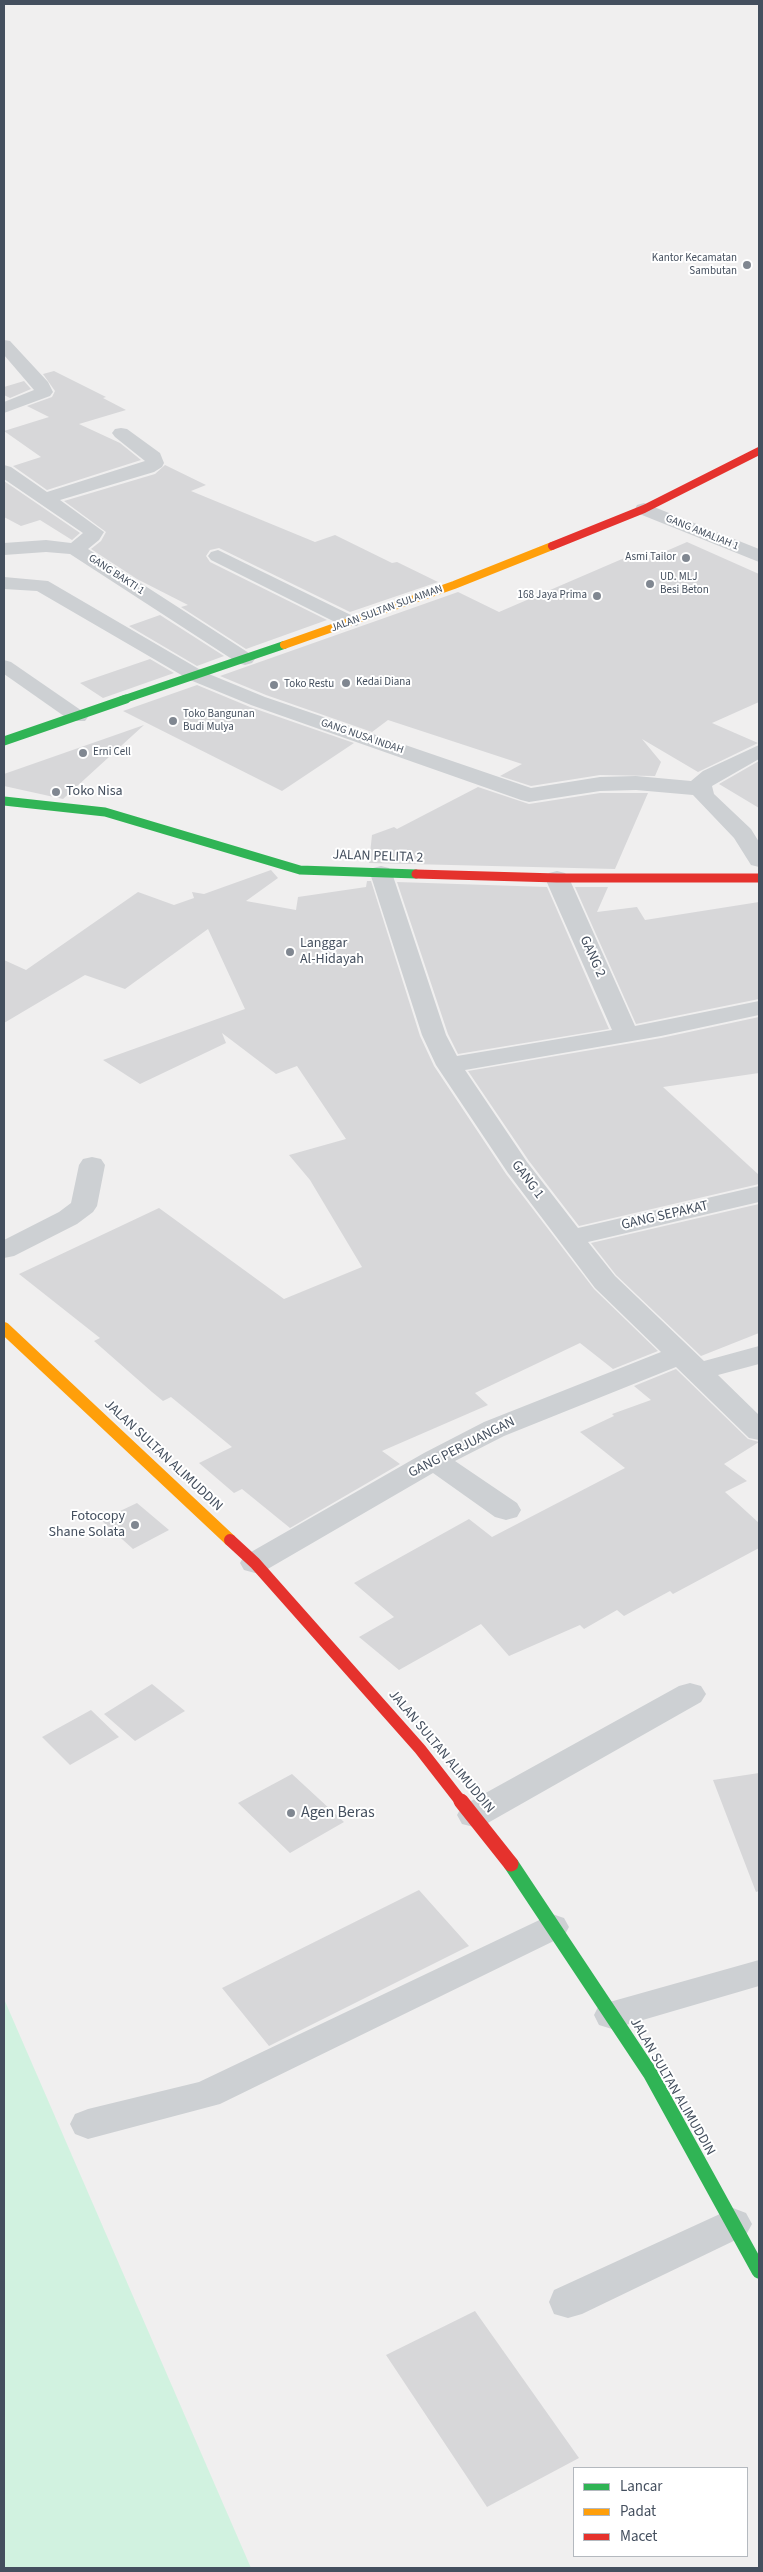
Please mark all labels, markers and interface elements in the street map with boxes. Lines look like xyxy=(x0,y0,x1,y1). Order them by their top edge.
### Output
place label: Kantor Kecamatan Sambutan xyxy=(652,252,737,278)
marker: Kantor Kecamatan Sambutan xyxy=(741,259,753,271)
street label: GANG AMALIAH 1 xyxy=(663,512,741,554)
place label: Asmi Tailor xyxy=(625,551,676,565)
street label: GANG BAKTI 1 xyxy=(86,552,146,598)
marker: Asmi Tailor xyxy=(680,552,692,564)
place label: UD. MLJ Besi Beton xyxy=(660,571,709,597)
marker: UD. MLJ Besi Beton xyxy=(644,578,656,590)
street label: JALAN SULTAN SULAIMAN xyxy=(329,583,445,635)
place label: 168 Jaya Prima xyxy=(518,589,587,603)
marker: 168 Jaya Prima xyxy=(591,590,603,602)
place label: Kedai Diana xyxy=(356,676,411,690)
marker: Kedai Diana xyxy=(340,677,352,689)
place label: Toko Restu xyxy=(284,678,334,692)
marker: Toko Restu xyxy=(268,679,280,691)
place label: Toko Bangunan Budi Mulya xyxy=(183,708,255,734)
marker: Toko Bangunan Budi Mulya xyxy=(167,715,179,727)
street label: GANG NUSA INDAH xyxy=(319,717,405,757)
place label: Erni Cell xyxy=(93,746,131,760)
marker: Erni Cell xyxy=(77,747,89,759)
place label: Toko Nisa xyxy=(66,784,123,800)
marker: Toko Nisa xyxy=(50,786,62,798)
street label: JALAN PELITA 2 xyxy=(332,847,424,867)
street label: GANG 2 xyxy=(575,934,609,980)
place label: Langgar Al-Hidayah xyxy=(300,936,364,969)
marker: Langgar Al-Hidayah xyxy=(284,946,296,958)
street label: GANG 1 xyxy=(507,1158,547,1202)
street label: GANG SEPAKAT xyxy=(620,1198,710,1234)
street label: JALAN SULTAN ALIMUDDIN xyxy=(100,1397,226,1515)
street label: GANG PERJUANGAN xyxy=(406,1414,518,1482)
place label: Fotocopy Shane Solata xyxy=(48,1509,125,1541)
marker: Fotocopy Shane Solata xyxy=(129,1519,141,1531)
street label: JALAN SULTAN ALIMUDDIN xyxy=(384,1687,498,1817)
place label: Agen Beras xyxy=(301,1803,375,1823)
marker: Agen Beras xyxy=(285,1807,297,1819)
street label: JALAN SULTAN ALIMUDDIN xyxy=(626,2015,718,2159)
legend xyxy=(573,2467,748,2557)
text: Lancar xyxy=(620,2476,663,2497)
text: Padat xyxy=(620,2501,656,2522)
text: Macet xyxy=(620,2526,657,2547)

